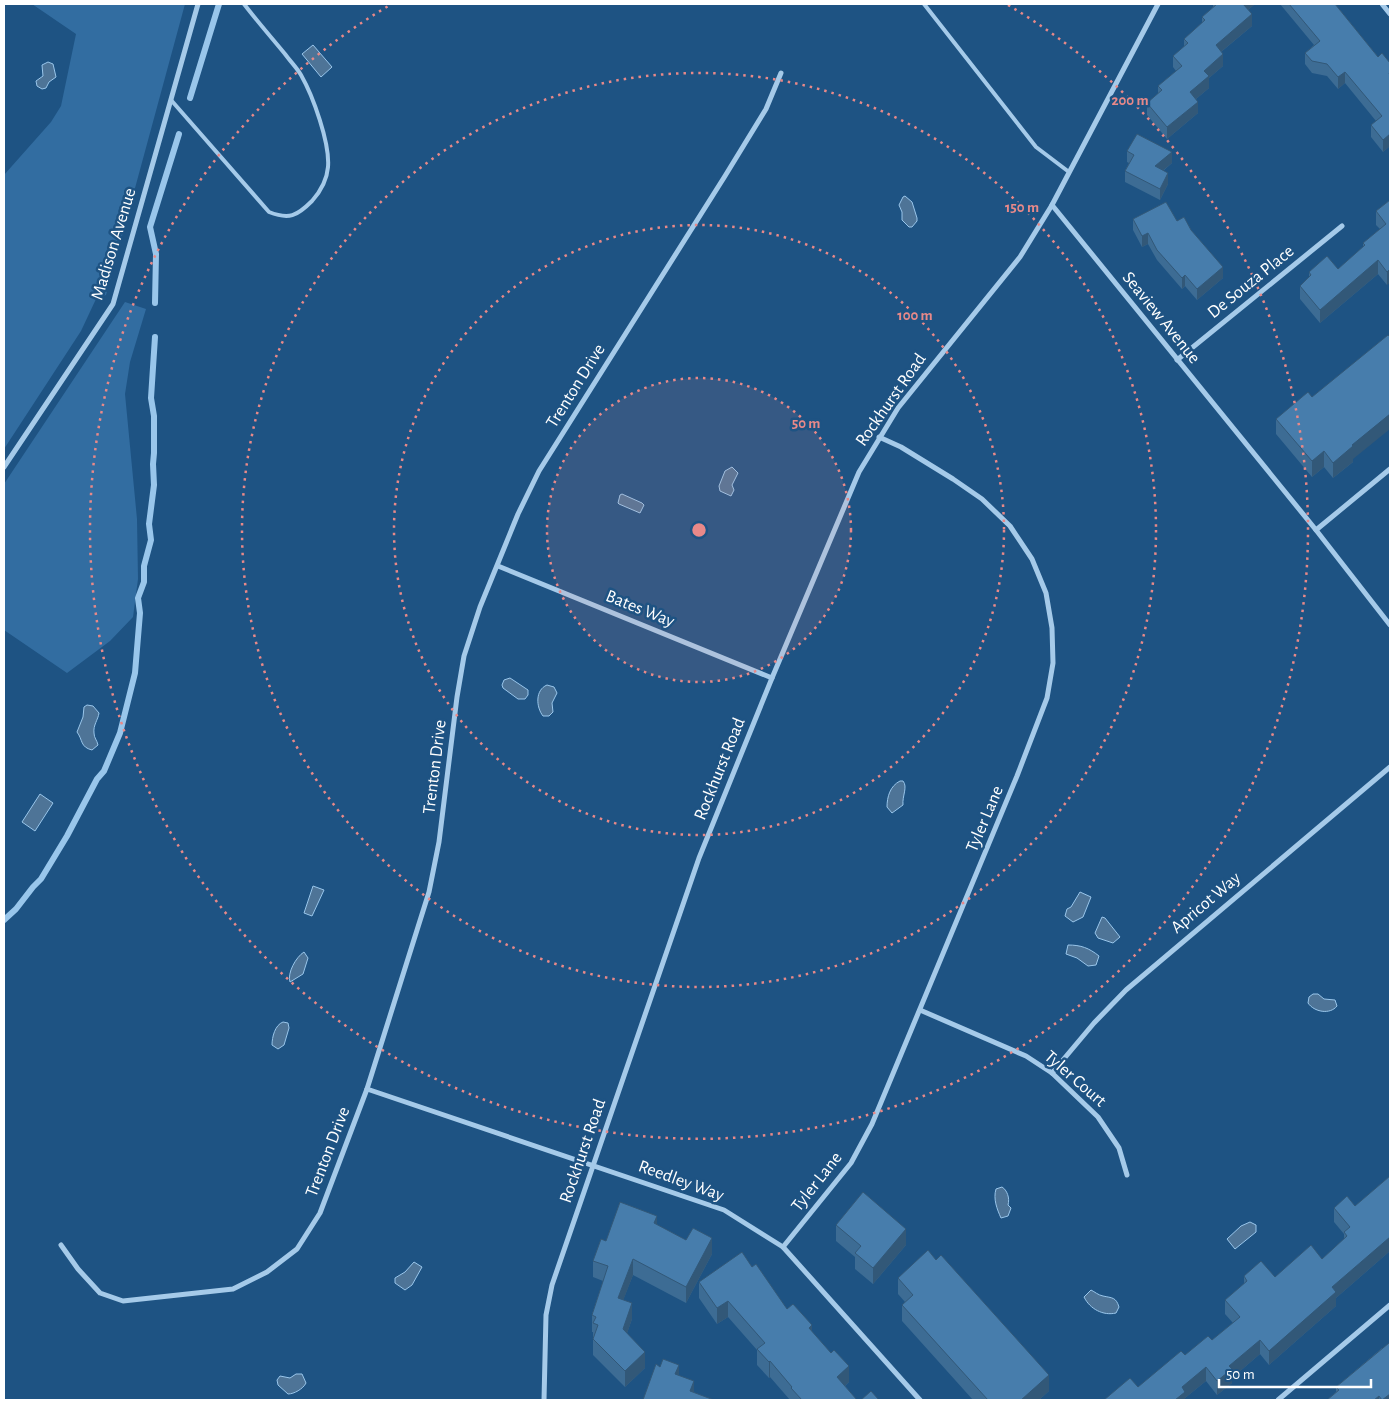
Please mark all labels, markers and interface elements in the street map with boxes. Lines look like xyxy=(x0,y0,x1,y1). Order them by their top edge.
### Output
text: 200 m xyxy=(1111,93,1149,108)
street label: Madison Avenue xyxy=(88,186,140,302)
text: 150 m xyxy=(1005,200,1039,215)
street label: De Souza Place xyxy=(1204,242,1298,322)
street label: Seaview Avenue xyxy=(1119,269,1203,367)
text: 100 m xyxy=(897,308,933,323)
street label: Trenton Drive xyxy=(543,341,609,431)
street label: Rockhurst Road xyxy=(852,350,930,450)
text: 50 m xyxy=(792,416,820,431)
centre of rings xyxy=(690,521,708,539)
street label: Bates Way xyxy=(603,587,677,631)
street label: Rockhurst Road xyxy=(691,715,749,823)
street label: Trenton Drive xyxy=(420,719,450,815)
street label: Tyler Lane xyxy=(963,783,1007,855)
street label: Apricot Way xyxy=(1168,869,1244,937)
street label: Tyler Court xyxy=(1041,1048,1109,1111)
street label: Rockhurst Road xyxy=(557,1097,609,1205)
street label: Trenton Drive xyxy=(303,1104,353,1200)
street label: Tyler Lane xyxy=(788,1149,846,1215)
street label: Reedley Way xyxy=(636,1157,726,1205)
scale bar xyxy=(1219,1356,1372,1388)
text: 50 m xyxy=(1226,1367,1255,1382)

